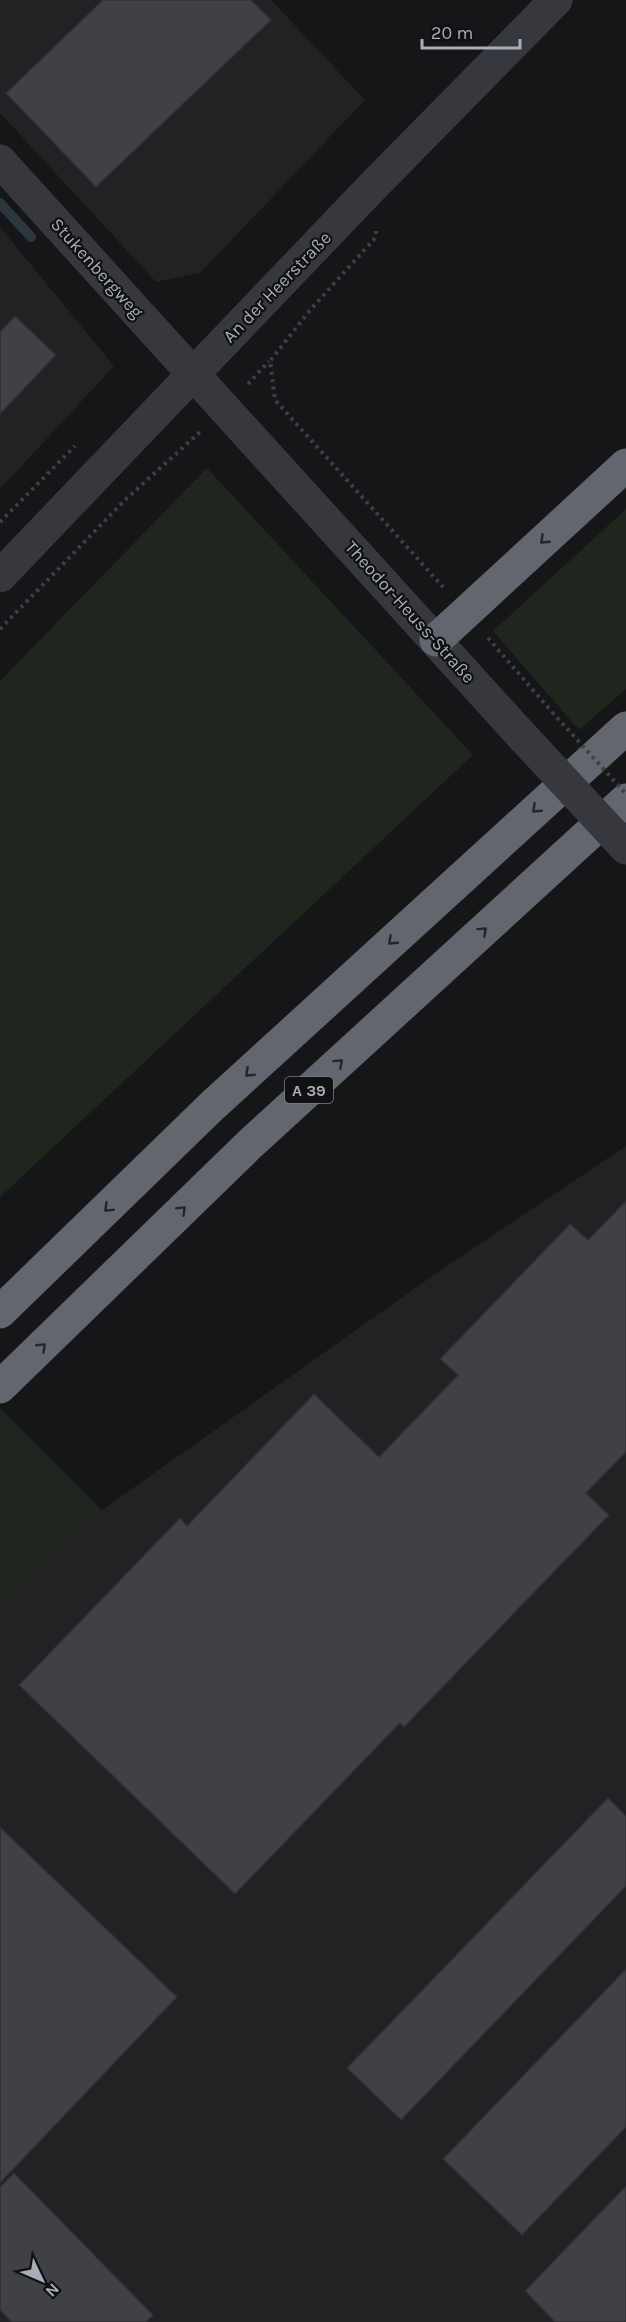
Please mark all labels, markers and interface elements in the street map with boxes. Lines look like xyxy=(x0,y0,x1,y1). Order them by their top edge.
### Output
scale bar xyxy=(422,12,520,50)
text: 20 m xyxy=(431,22,473,44)
street label: Stukenbergweg xyxy=(46,213,148,323)
street label: An der Heerstraße xyxy=(218,227,336,347)
one-way arrow xyxy=(540,533,550,544)
street label: Theodor-Heuss-Straße xyxy=(340,536,480,688)
one-way arrow xyxy=(532,802,543,813)
one-way arrow xyxy=(476,927,487,938)
one-way arrow xyxy=(389,934,399,945)
one-way arrow xyxy=(332,1059,343,1070)
one-way arrow xyxy=(245,1066,255,1077)
road number: A 39 xyxy=(285,1077,333,1103)
one-way arrow xyxy=(104,1200,115,1211)
one-way arrow xyxy=(174,1207,185,1218)
one-way arrow xyxy=(34,1343,45,1354)
north arrow xyxy=(12,2250,72,2310)
text: N xyxy=(42,2279,63,2301)

